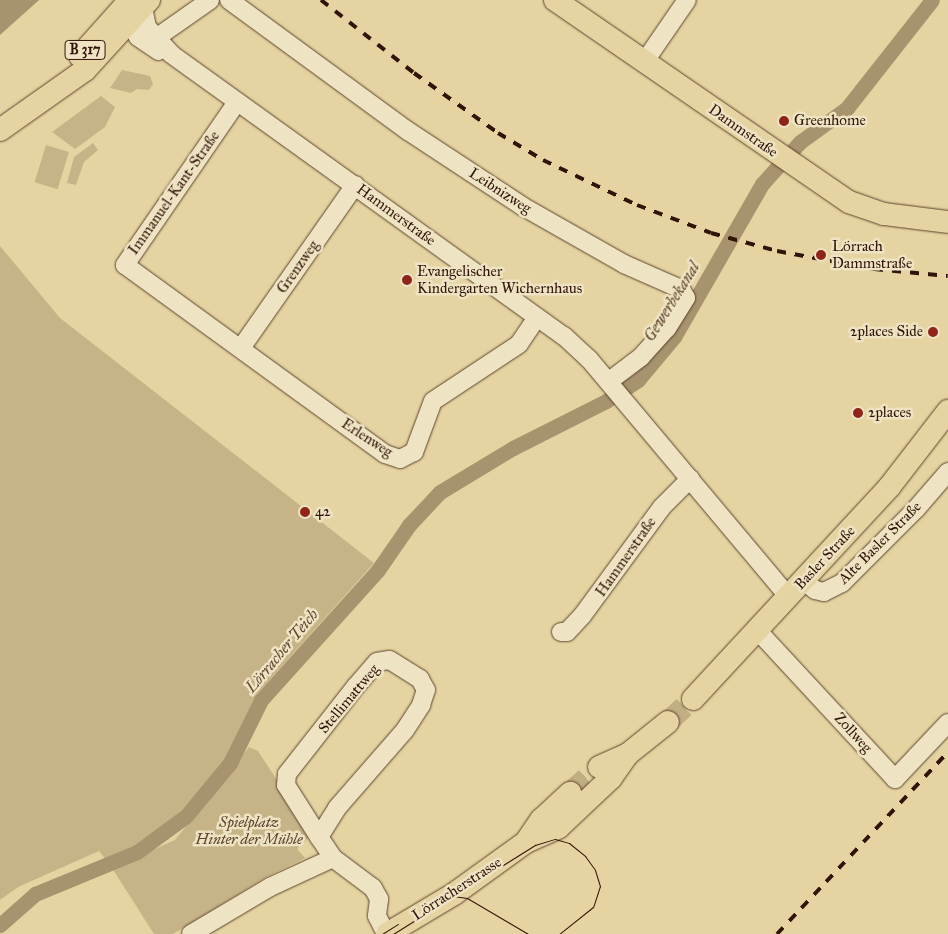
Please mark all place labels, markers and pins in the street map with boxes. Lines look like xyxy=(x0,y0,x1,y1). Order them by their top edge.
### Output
place label: Greenhome xyxy=(794,112,866,130)
marker: Greenhome xyxy=(778,115,790,127)
place label: Lörrach Dammstraße xyxy=(832,237,912,272)
marker: Lörrach Dammstraße xyxy=(814,248,828,262)
place label: Evangelischer Kindergarten Wichernhaus xyxy=(417,262,582,297)
marker: Evangelischer Kindergarten Wichernhaus xyxy=(401,274,413,286)
place label: 2places Side xyxy=(850,323,923,341)
marker: 2places Side xyxy=(927,326,939,338)
place label: 2places xyxy=(868,404,911,422)
marker: 2places xyxy=(852,407,864,419)
place label: 42 xyxy=(315,503,331,521)
marker: 42 xyxy=(299,506,311,518)

